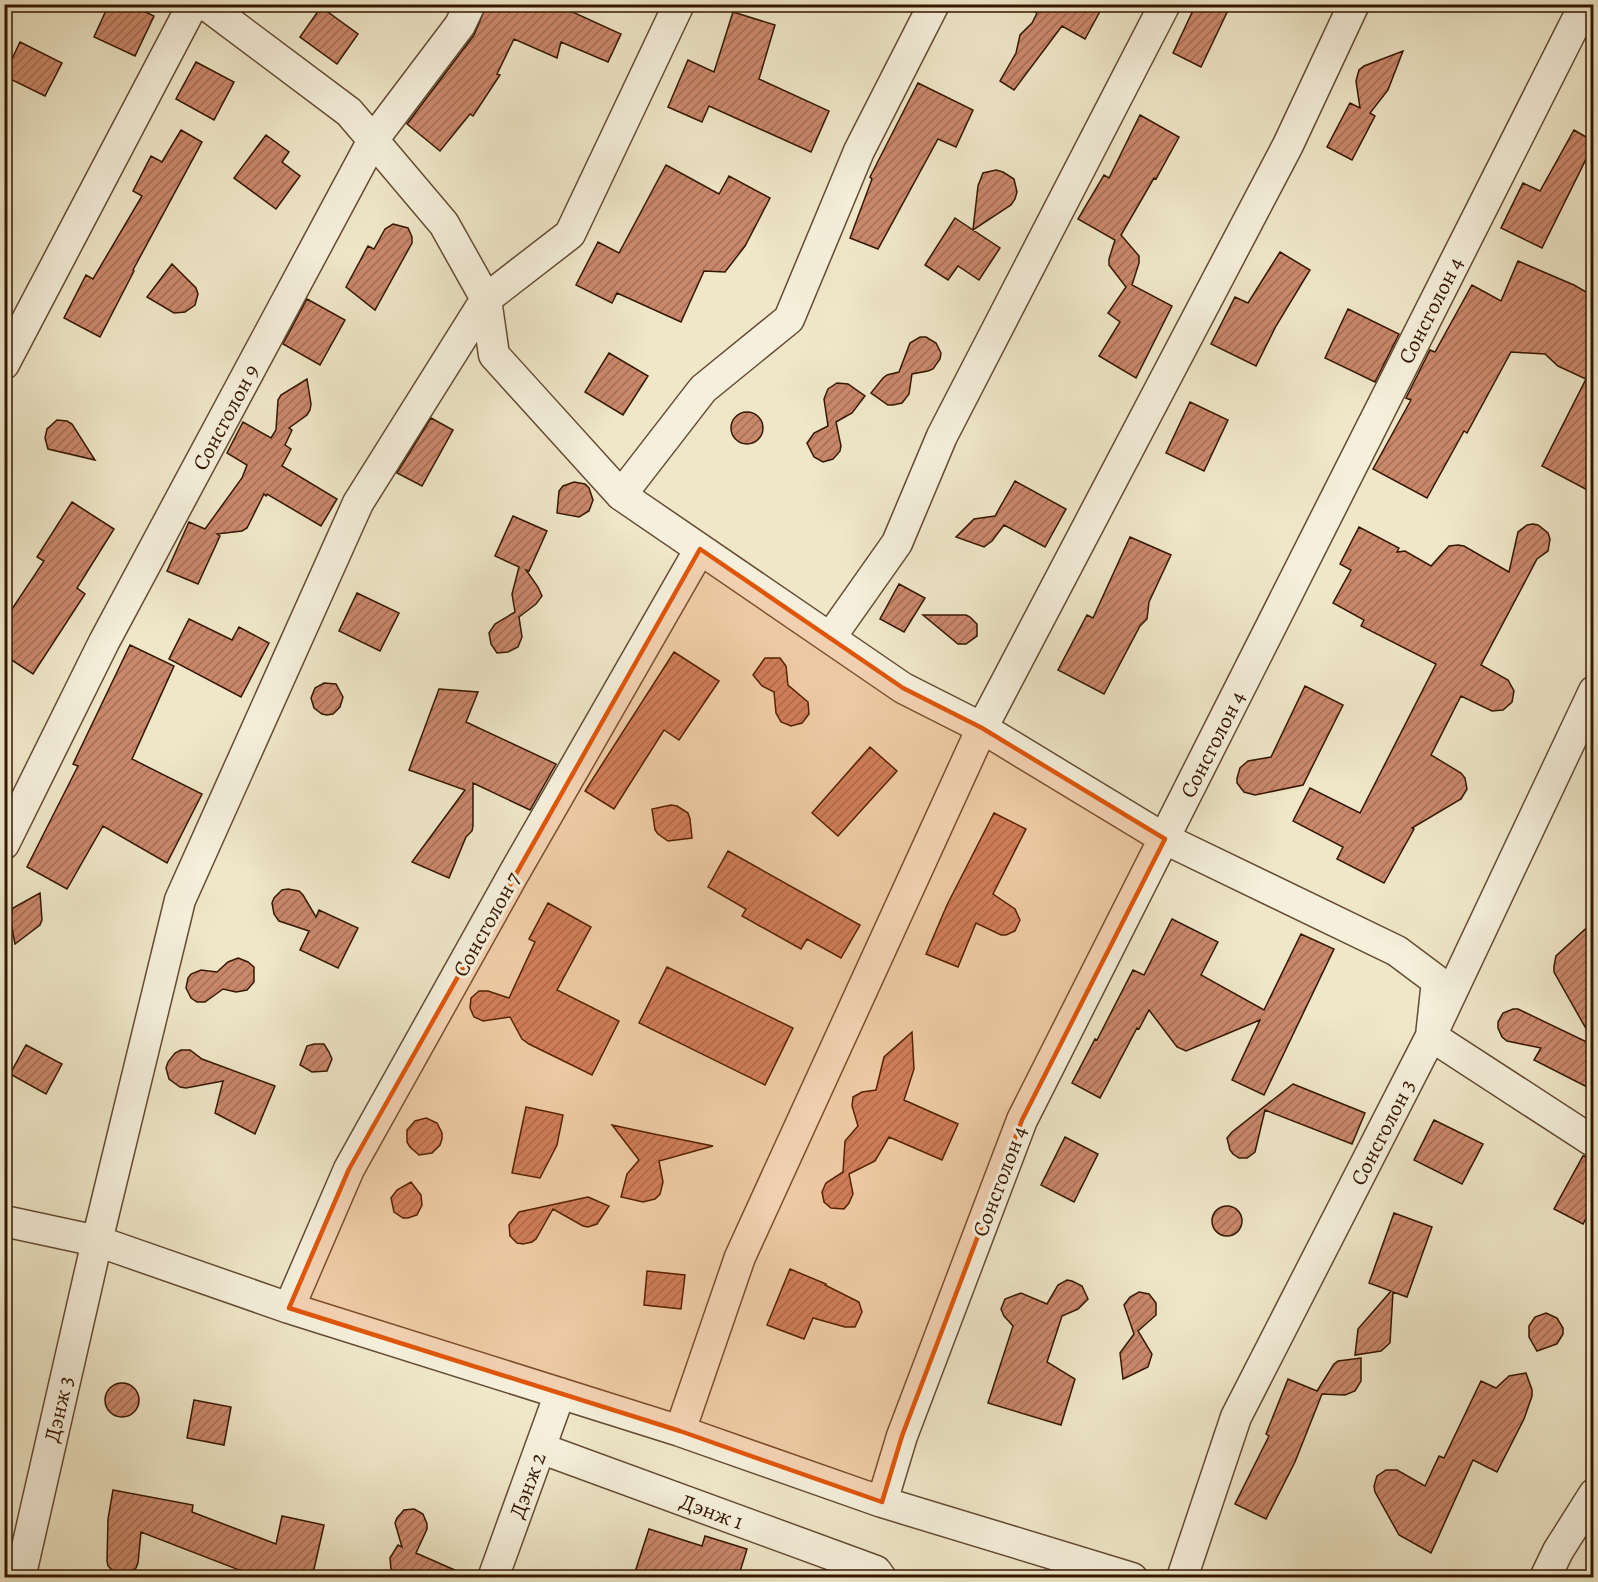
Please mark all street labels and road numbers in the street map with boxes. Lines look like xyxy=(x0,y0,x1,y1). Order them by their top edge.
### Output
street label: Сонсголон 4 xyxy=(1391,252,1471,369)
street label: Сонсголон 9 xyxy=(185,359,266,476)
street label: Сонсголон 4 xyxy=(1173,686,1253,803)
street label: Сонсголон 7 xyxy=(446,866,528,982)
street label: Сонсголон 3 xyxy=(1343,1074,1422,1191)
street label: Сонсголон 4 xyxy=(965,1122,1035,1241)
street label: Дэнж 3 xyxy=(37,1373,81,1445)
street label: Дэнж 2 xyxy=(502,1448,554,1523)
street label: Дэнж 1 xyxy=(676,1487,748,1537)

